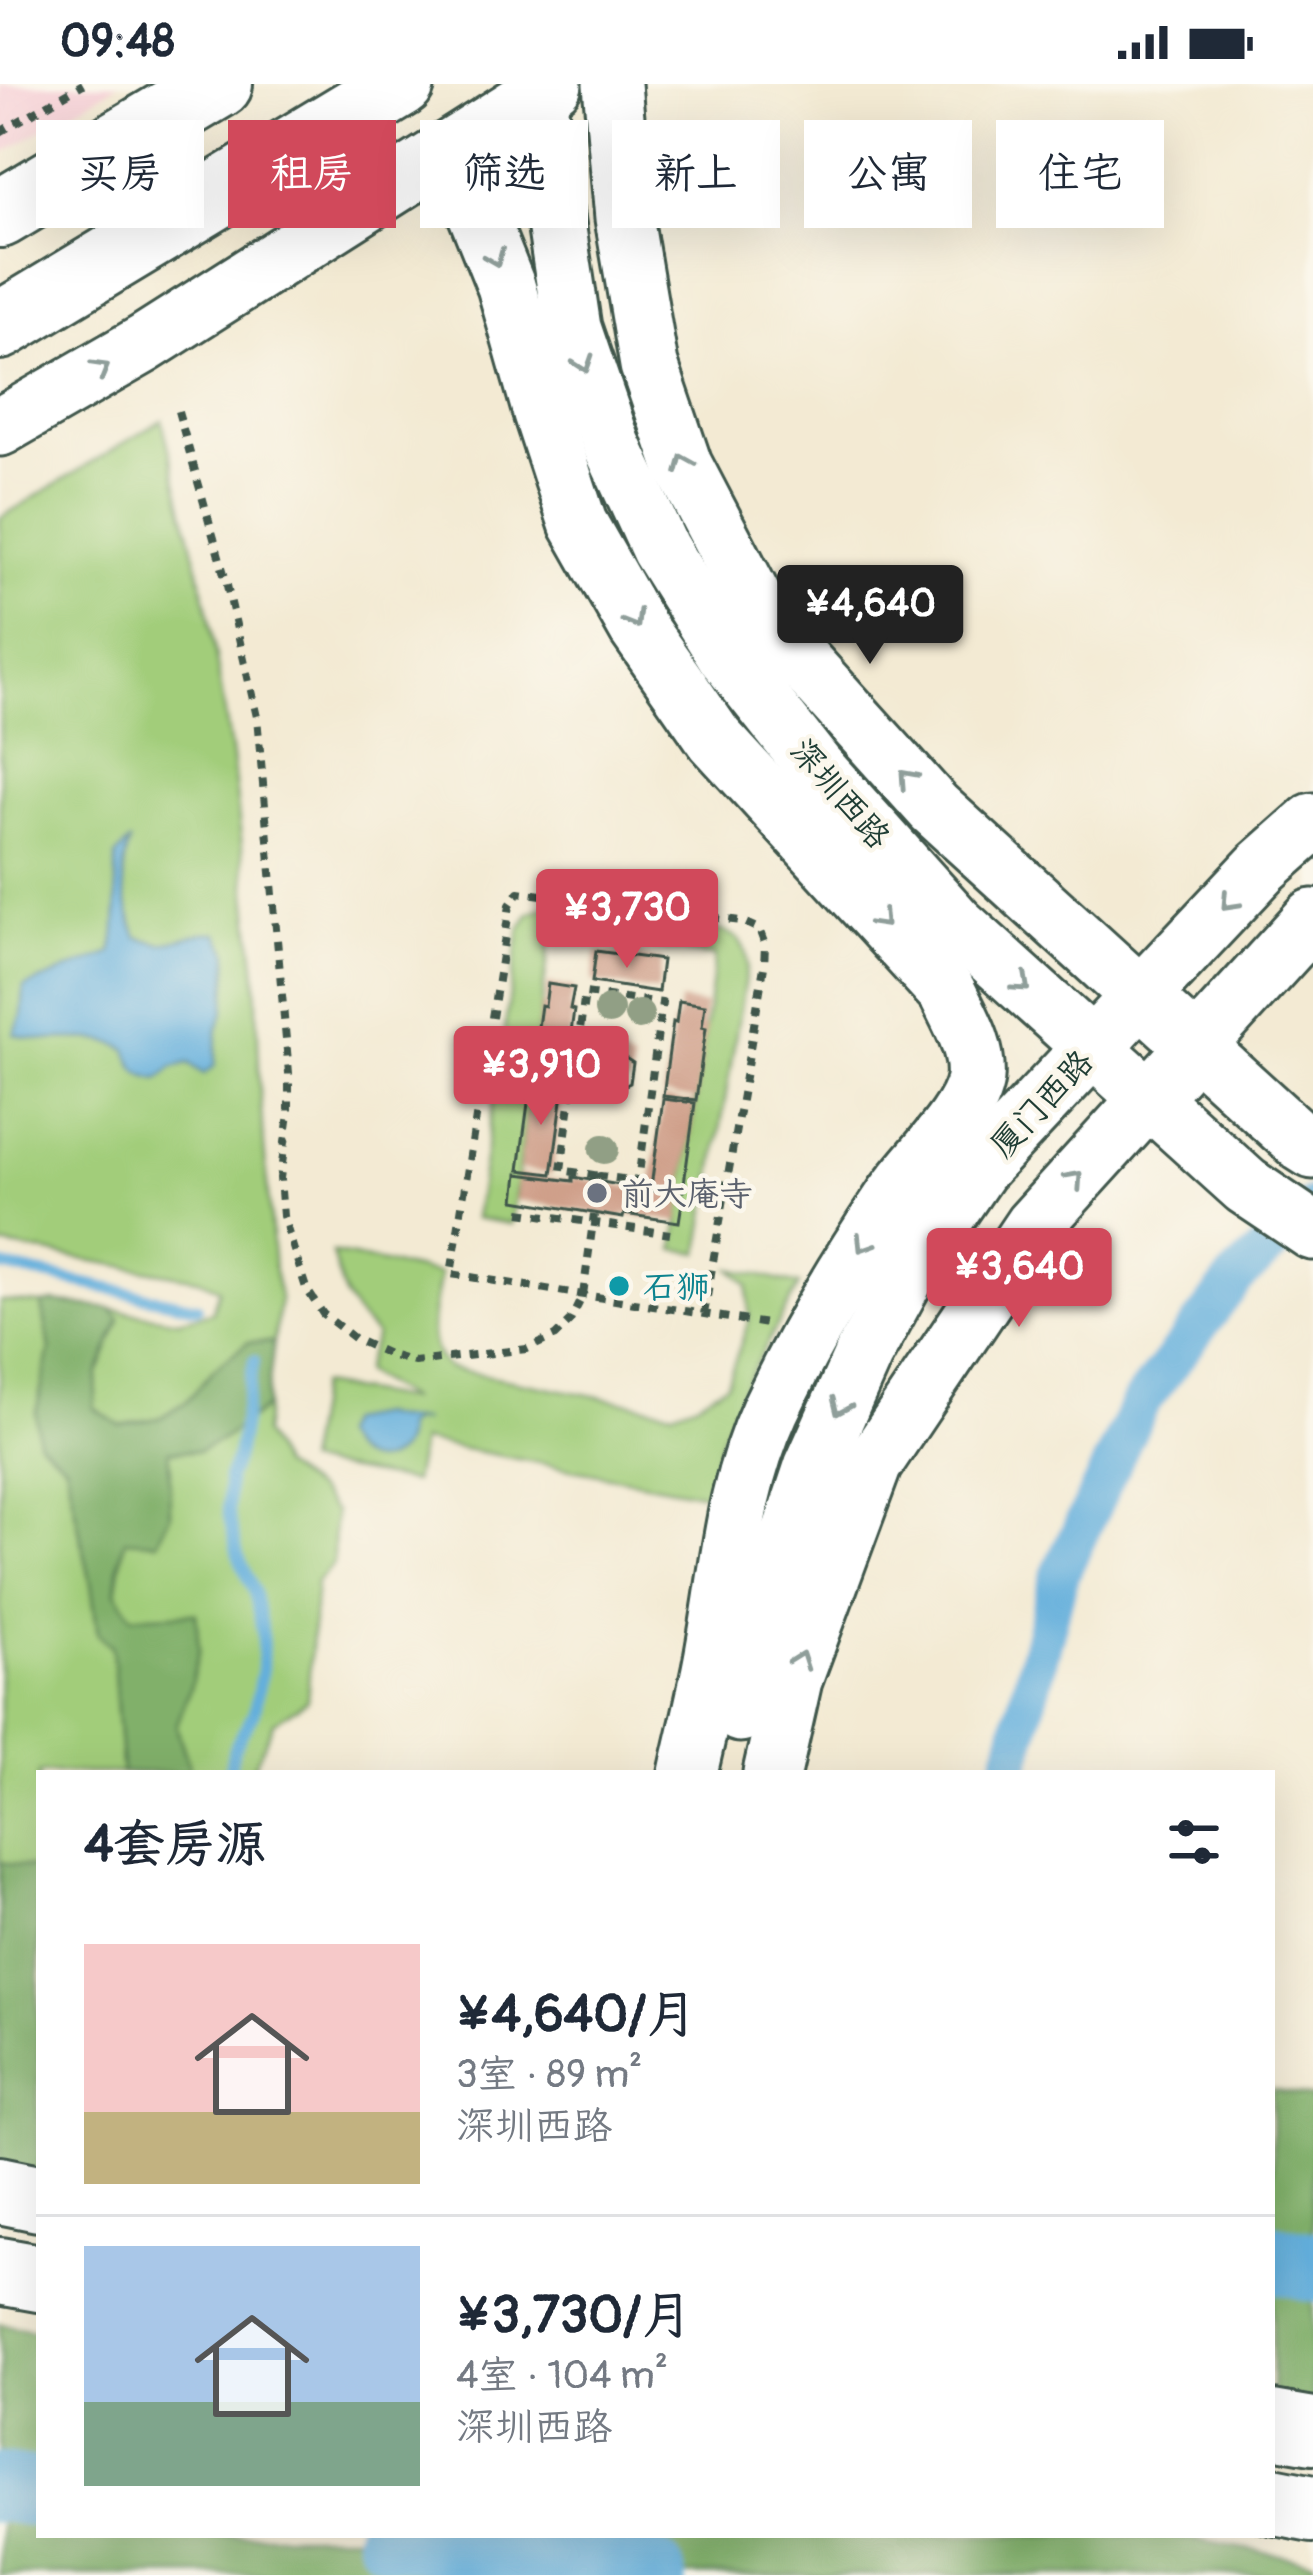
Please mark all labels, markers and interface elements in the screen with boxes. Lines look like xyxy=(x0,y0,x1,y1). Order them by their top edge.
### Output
text: 09:48 xyxy=(60,14,175,70)
chip: 买房 xyxy=(36,120,204,228)
chip: 租房 xyxy=(228,120,396,228)
chip: 筛选 xyxy=(420,120,588,228)
chip: 新上 xyxy=(612,120,780,228)
chip: 公寓 xyxy=(804,120,972,228)
chip: 住宅 xyxy=(996,120,1164,228)
one-way arrow xyxy=(480,246,505,267)
one-way arrow xyxy=(570,352,594,373)
one-way arrow xyxy=(89,360,110,383)
one-way arrow xyxy=(674,454,698,475)
pin: ¥4,640 xyxy=(772,565,968,667)
text: ¥4,640 xyxy=(804,579,936,628)
one-way arrow xyxy=(619,607,642,629)
street label: 深圳西路 xyxy=(781,731,899,857)
one-way arrow xyxy=(900,771,922,792)
pin: ¥3,730 xyxy=(529,869,725,971)
text: ¥3,730 xyxy=(563,883,691,932)
one-way arrow xyxy=(1221,889,1243,910)
one-way arrow xyxy=(866,907,888,928)
one-way arrow xyxy=(1008,970,1030,991)
pin: ¥3,910 xyxy=(443,1026,639,1128)
text: ¥3,910 xyxy=(481,1040,601,1089)
street label: 厦门西路 xyxy=(982,1042,1102,1166)
one-way arrow xyxy=(1060,1172,1082,1193)
place label: 前大庵寺 xyxy=(621,1174,753,1215)
marker: 前大庵寺 xyxy=(584,1180,610,1206)
pin: ¥3,640 xyxy=(921,1228,1117,1330)
one-way arrow xyxy=(856,1231,878,1253)
text: ¥3,640 xyxy=(954,1242,1084,1291)
place label: 石狮 xyxy=(643,1267,709,1308)
marker: 石狮 xyxy=(606,1273,632,1299)
one-way arrow xyxy=(830,1395,854,1416)
one-way arrow xyxy=(786,1650,811,1671)
icon: filters xyxy=(1161,1809,1227,1875)
text: 4套房源 xyxy=(84,1813,267,1877)
text: ¥4,640/月 xyxy=(456,1983,697,2047)
icon: home xyxy=(180,1992,324,2136)
text: 3室 · 89 m² xyxy=(456,2050,642,2099)
text: 深圳西路 xyxy=(456,2102,612,2151)
text: ¥3,730/月 xyxy=(456,2284,692,2348)
icon: home xyxy=(180,2294,324,2438)
text: 4室 · 104 m² xyxy=(456,2351,668,2400)
text: 深圳西路 xyxy=(456,2403,612,2452)

